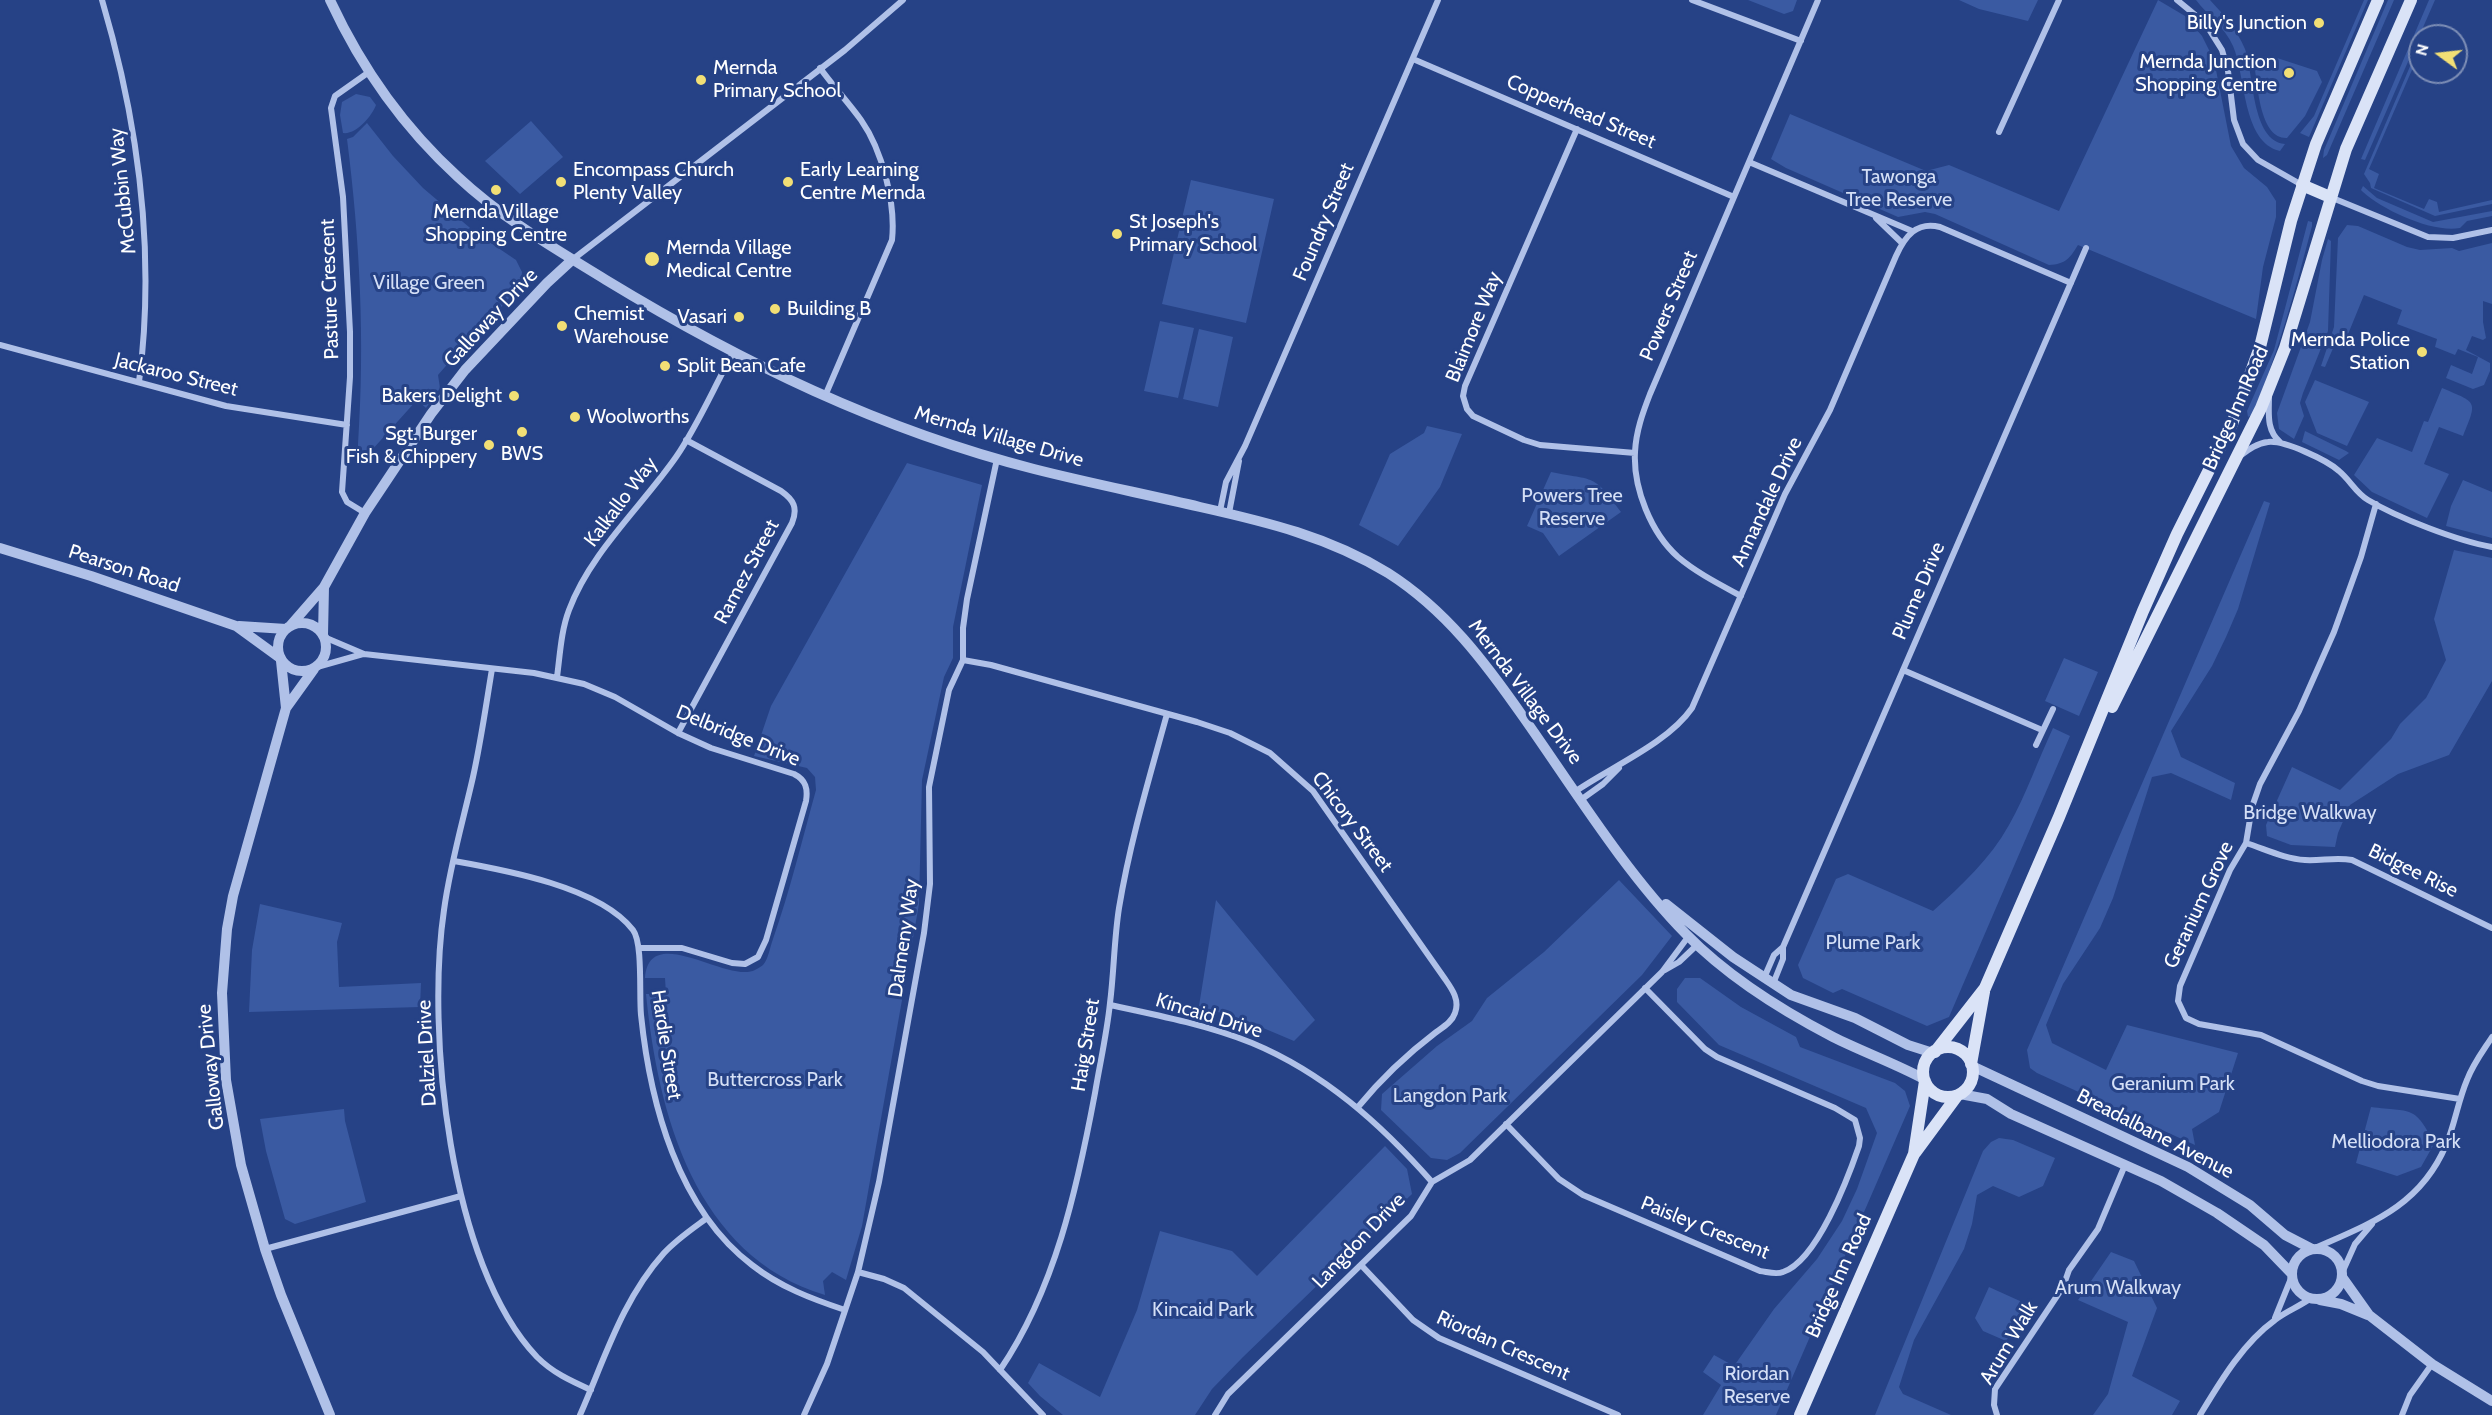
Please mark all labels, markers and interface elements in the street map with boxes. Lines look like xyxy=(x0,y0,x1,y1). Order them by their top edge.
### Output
place label: Billy's Junction xyxy=(2187,11,2307,35)
marker: Billy's Junction xyxy=(2312,16,2326,30)
north arrow xyxy=(2408,24,2468,84)
text: N xyxy=(2411,42,2433,58)
place label: Mernda Junction Shopping Centre xyxy=(2135,50,2277,97)
place label: Mernda Primary School xyxy=(713,56,841,103)
marker: Mernda Junction Shopping Centre xyxy=(2282,66,2296,80)
street label: Copperhead Street xyxy=(1503,70,1659,154)
marker: Mernda Primary School xyxy=(694,73,708,87)
street label: McCubbin Way xyxy=(104,127,142,255)
place label: Encompass Church Plenty Valley xyxy=(573,158,734,205)
place label: Early Learning Centre Mernda xyxy=(800,158,925,205)
street label: Foundry Street xyxy=(1288,159,1360,285)
park label: Tawonga Tree Reserve xyxy=(1846,165,1952,212)
marker: Encompass Church Plenty Valley xyxy=(554,175,568,189)
marker: Early Learning Centre Mernda xyxy=(781,175,795,189)
marker: Mernda Village Shopping Centre xyxy=(489,183,503,197)
place label: Mernda Village Shopping Centre xyxy=(425,200,567,247)
place label: St Joseph's Primary School xyxy=(1129,210,1257,257)
street label: Pasture Crescent xyxy=(316,218,344,360)
marker: St Joseph's Primary School xyxy=(1110,227,1124,241)
place label: Mernda Village Medical Centre xyxy=(666,236,792,283)
street label: Powers Street xyxy=(1635,247,1703,365)
marker: Mernda Village Medical Centre xyxy=(643,250,661,268)
street label: Galloway Drive xyxy=(439,264,543,372)
street label: Blaimore Way xyxy=(1441,268,1507,386)
park label: Village Green xyxy=(373,271,485,295)
place label: Building B xyxy=(787,297,871,321)
place label: Chemist Warehouse xyxy=(574,302,669,349)
marker: Building B xyxy=(768,302,782,316)
place label: Vasari xyxy=(678,305,727,329)
marker: Vasari xyxy=(732,310,746,324)
marker: Chemist Warehouse xyxy=(555,319,569,333)
place label: Mernda Police Station xyxy=(2291,328,2410,375)
street label: Bridge Inn Road xyxy=(2198,342,2274,474)
marker: Mernda Police Station xyxy=(2415,345,2429,359)
street label: Jackaroo Street xyxy=(112,348,240,402)
place label: Split Bean Cafe xyxy=(677,354,806,378)
marker: Split Bean Cafe xyxy=(658,359,672,373)
place label: Bakers Delight xyxy=(382,384,502,408)
marker: Bakers Delight xyxy=(507,389,521,403)
street label: Mernda Village Drive xyxy=(912,401,1086,473)
place label: Woolworths xyxy=(587,405,689,429)
marker: Woolworths xyxy=(568,410,582,424)
place label: Sgt. Burger Fish & Chippery xyxy=(346,422,477,469)
marker: BWS xyxy=(515,425,529,439)
street label: Annandale Drive xyxy=(1726,433,1808,571)
marker: Sgt. Burger Fish & Chippery xyxy=(482,438,496,452)
place label: BWS xyxy=(501,442,543,466)
street label: Kalkallo Way xyxy=(579,452,663,552)
park label: Powers Tree Reserve xyxy=(1521,484,1623,531)
street label: Ramez Street xyxy=(709,516,785,628)
street label: Plume Drive xyxy=(1888,539,1950,643)
street label: Pearson Road xyxy=(65,540,183,598)
street label: Mernda Village Drive xyxy=(1463,615,1587,769)
street label: Delbridge Drive xyxy=(672,700,804,772)
street label: Chicory Street xyxy=(1306,767,1398,877)
park label: Bridge Walkway xyxy=(2243,801,2377,825)
street label: Geranium Grove xyxy=(2159,838,2239,972)
street label: Bidgee Rise xyxy=(2364,839,2462,903)
street label: Dalmeny Way xyxy=(884,877,924,999)
park label: Plume Park xyxy=(1826,931,1920,955)
street label: Hardie Street xyxy=(645,988,687,1102)
street label: Kincaid Drive xyxy=(1153,988,1265,1044)
street label: Haig Street xyxy=(1067,997,1105,1093)
street label: Dalziel Drive xyxy=(412,999,442,1107)
street label: Galloway Drive xyxy=(192,1003,230,1131)
park label: Buttercross Park xyxy=(707,1068,843,1092)
park label: Geranium Park xyxy=(2111,1072,2235,1096)
park label: Langdon Park xyxy=(1393,1084,1507,1108)
street label: Breadalbane Avenue xyxy=(2072,1084,2238,1184)
park label: Melliodora Park xyxy=(2331,1130,2461,1154)
street label: Langdon Drive xyxy=(1308,1188,1410,1294)
street label: Paisley Crescent xyxy=(1637,1191,1773,1265)
street label: Bridge Inn Road xyxy=(1801,1210,1877,1342)
park label: Arum Walkway xyxy=(2055,1276,2181,1300)
street label: Arum Walk xyxy=(1975,1297,2043,1389)
park label: Kincaid Park xyxy=(1152,1298,1254,1322)
street label: Riordan Crescent xyxy=(1433,1306,1573,1386)
park label: Riordan Reserve xyxy=(1724,1362,1790,1409)

